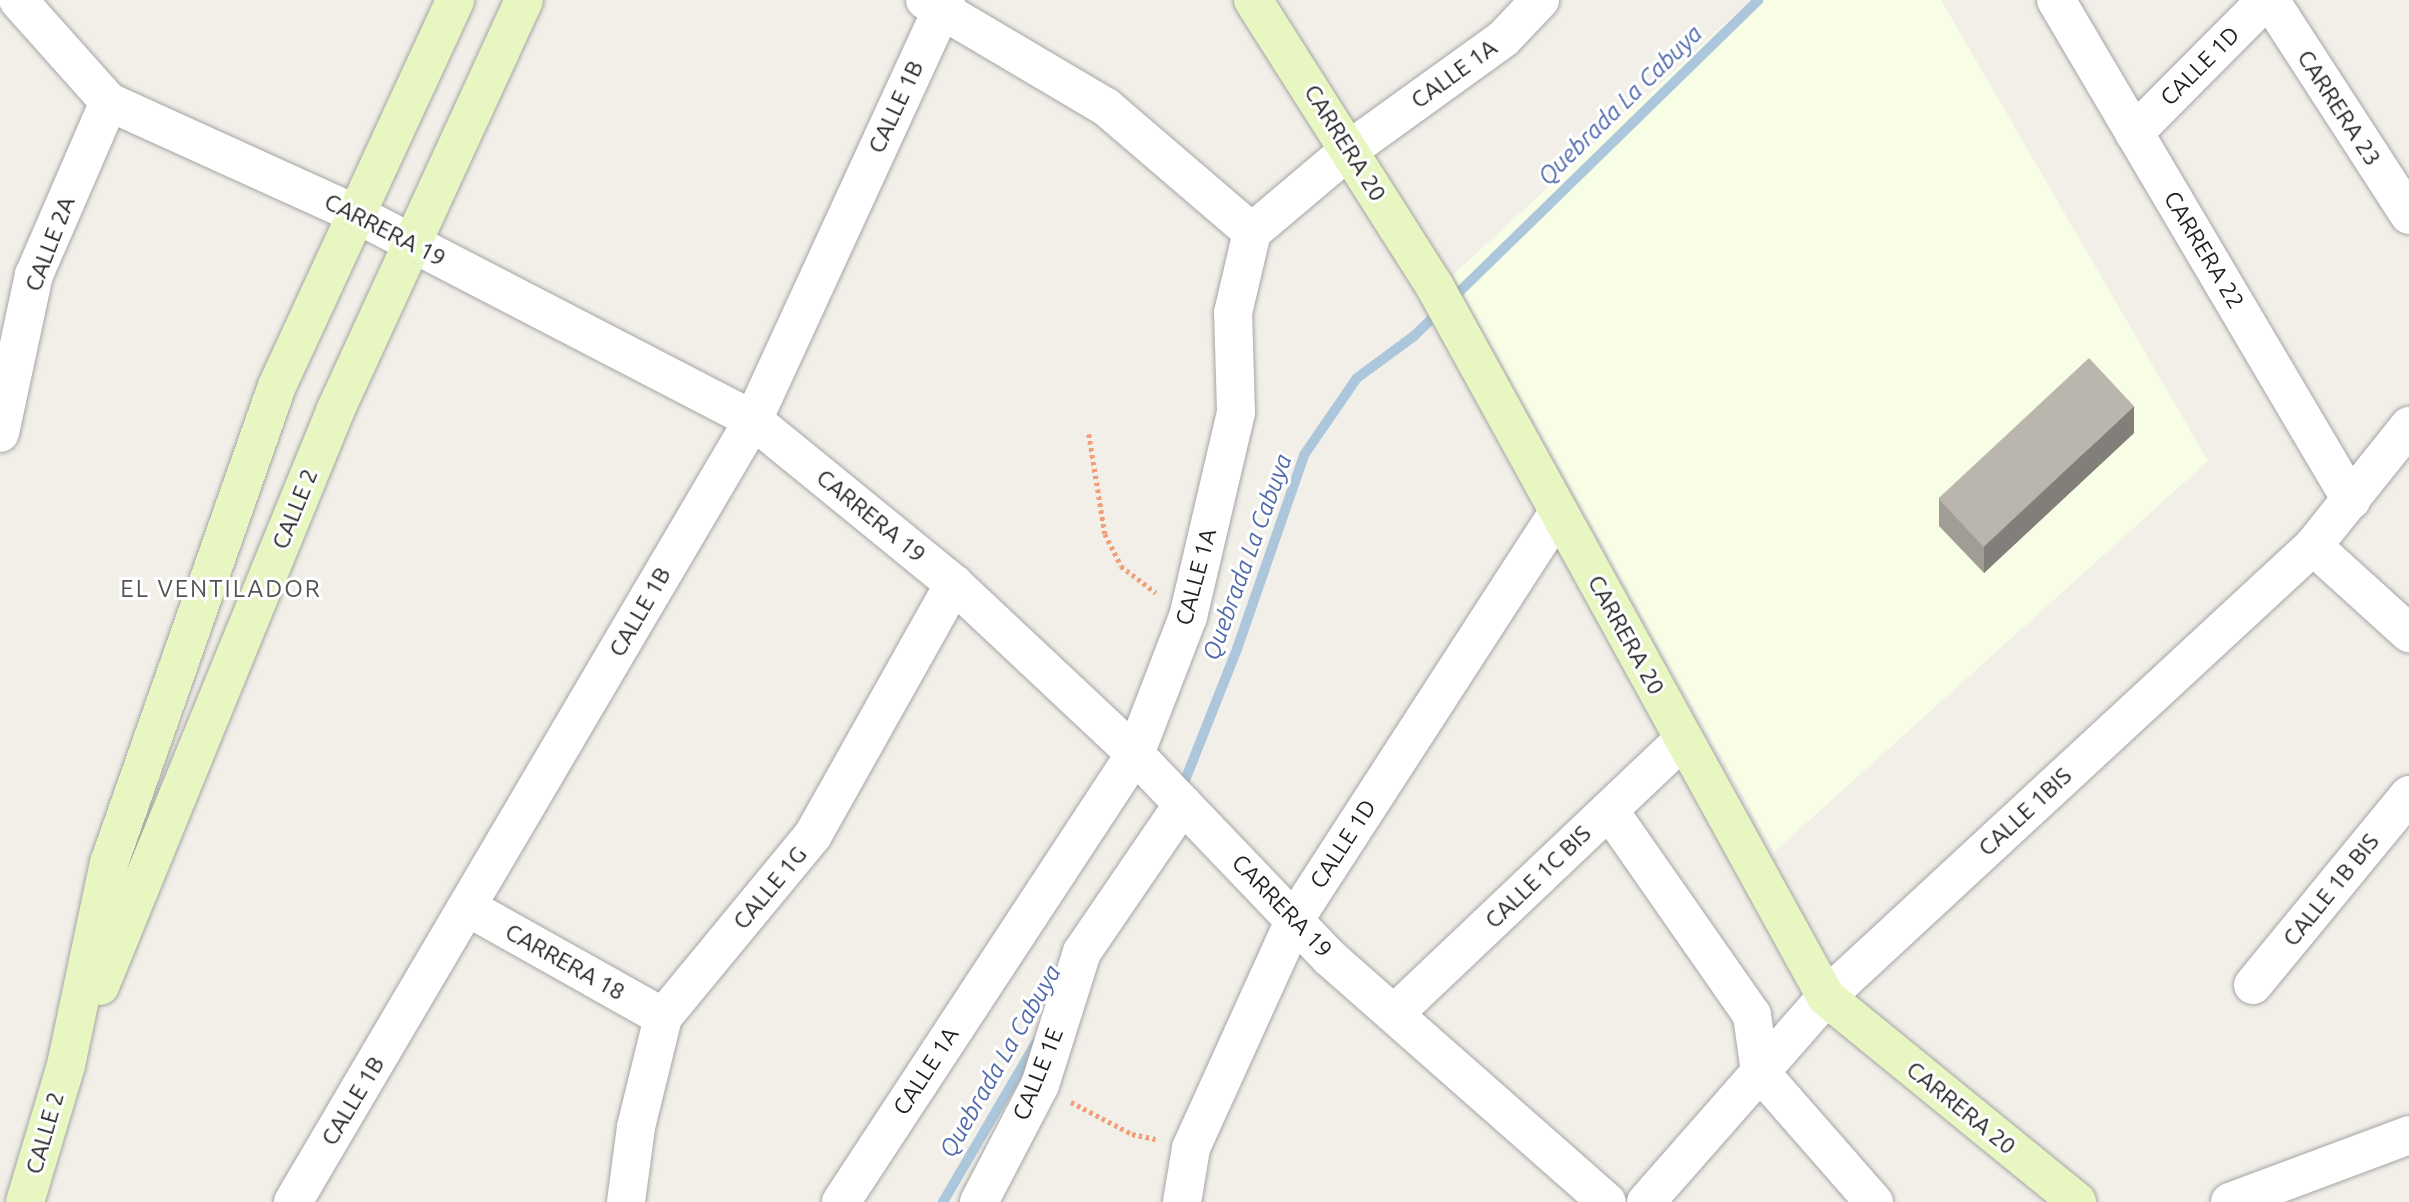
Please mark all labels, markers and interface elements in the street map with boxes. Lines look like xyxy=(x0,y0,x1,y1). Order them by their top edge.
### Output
water label: Quebrada La Cabuya xyxy=(1532,19,1708,191)
street label: CALLE 1D xyxy=(2155,21,2245,111)
street label: CALLE 1A xyxy=(1406,34,1502,114)
street label: CARRERA 23 xyxy=(2291,45,2387,171)
street label: CALLE 1B xyxy=(863,56,929,158)
street label: CARRERA 20 xyxy=(1298,80,1392,206)
street label: CARRERA 22 xyxy=(2158,186,2250,314)
street label: CARRERA 19 xyxy=(320,188,450,272)
street label: CALLE 2A xyxy=(19,193,81,295)
water label: Quebrada La Cabuya xyxy=(1196,450,1298,664)
street label: CARRERA 19 xyxy=(811,464,931,568)
street label: CALLE 2 xyxy=(266,465,324,553)
street label: CALLE 1A xyxy=(1170,526,1222,628)
street label: CALLE 1B xyxy=(603,562,677,662)
street label: CARRERA 20 xyxy=(1582,570,1670,700)
district label: EL VENTILADOR xyxy=(122,575,320,603)
street label: CALLE 1BIS xyxy=(1973,762,2077,862)
street label: CALLE 1D xyxy=(1304,794,1382,894)
street label: CALLE 1C BIS xyxy=(1479,820,1597,934)
street label: CALLE 1B BIS xyxy=(2277,828,2385,952)
street label: CALLE 1G xyxy=(727,841,813,935)
street label: CARRERA 19 xyxy=(1226,849,1338,963)
street label: CARRERA 18 xyxy=(500,918,630,1006)
water label: Quebrada La Cabuya xyxy=(933,960,1067,1162)
street label: CALLE 1A xyxy=(887,1022,965,1120)
street label: CALLE 1E xyxy=(1007,1024,1069,1124)
street label: CALLE 1B xyxy=(316,1052,390,1150)
street label: CARRERA 20 xyxy=(1901,1056,2021,1160)
street label: CALLE 2 xyxy=(20,1089,70,1177)

